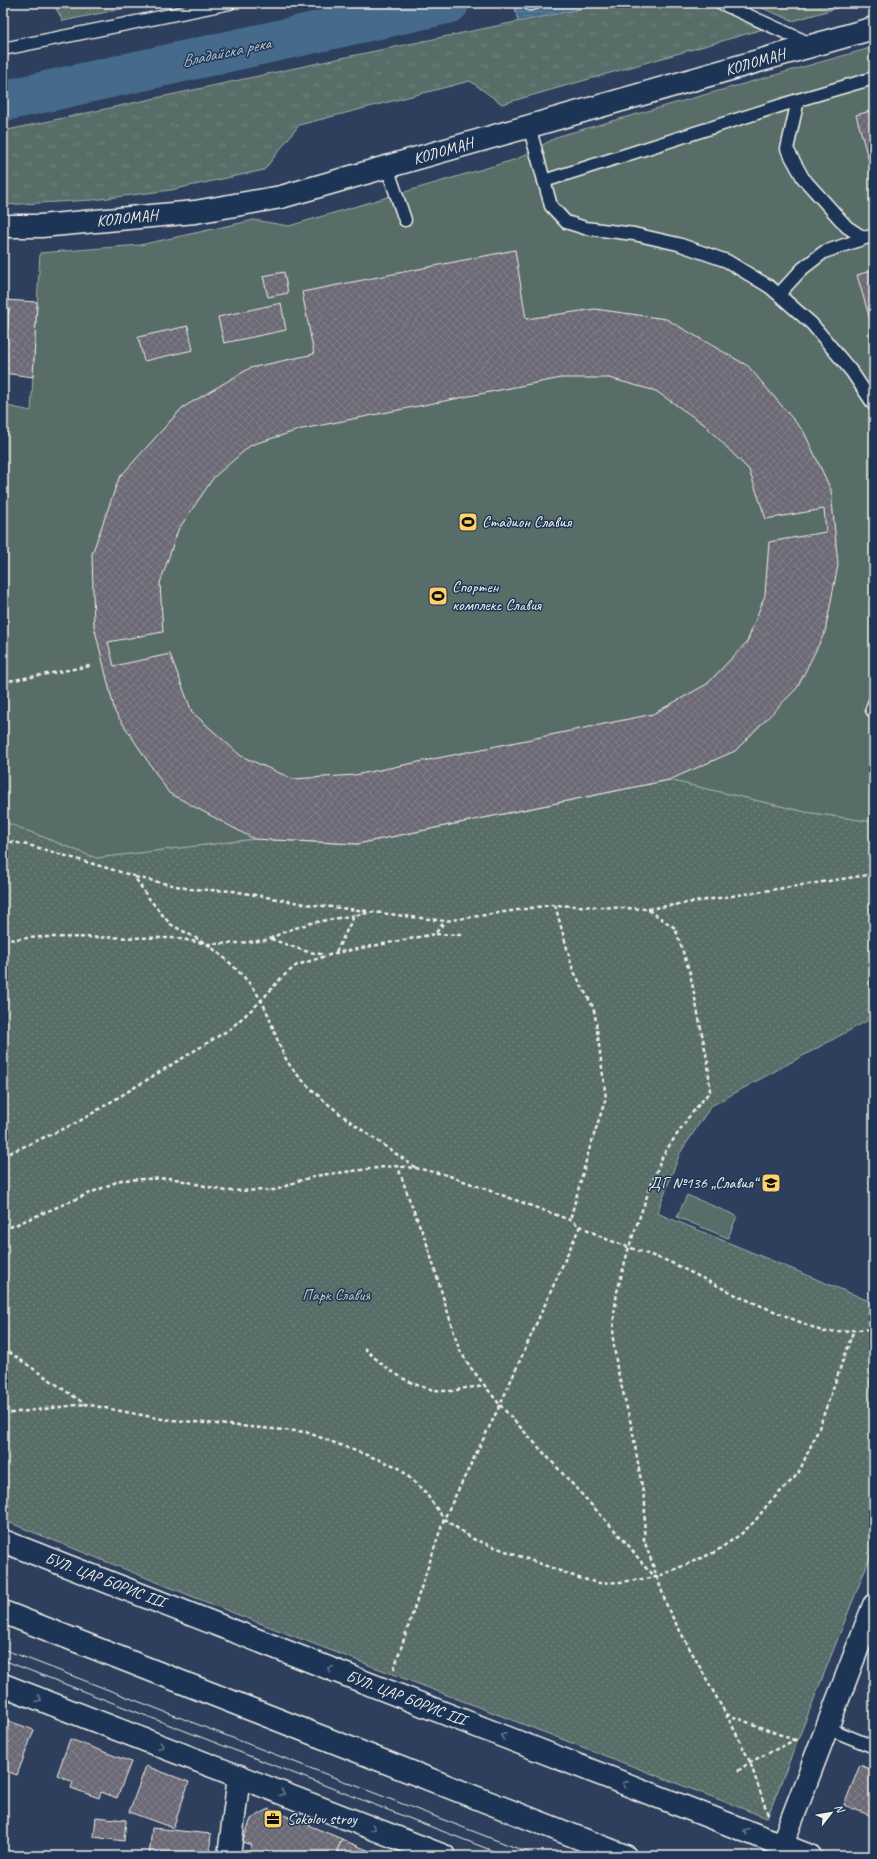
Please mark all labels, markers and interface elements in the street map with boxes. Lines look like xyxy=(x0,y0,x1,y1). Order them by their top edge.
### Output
water label: Владайска река xyxy=(180,32,274,72)
street label: КОЛОМАН xyxy=(723,43,790,80)
street label: КОЛОМАН xyxy=(411,132,478,169)
street label: КОЛОМАН xyxy=(95,205,161,231)
sports icon: Стадион Славия xyxy=(457,511,479,533)
place label: Стадион Славия xyxy=(482,512,573,532)
place label: Спортен комплекс Славия xyxy=(452,577,542,615)
sports icon: Спортен комплекс Славия xyxy=(427,585,449,607)
school or university icon: ДГ №136 „Славия“ xyxy=(760,1172,782,1194)
place label: ДГ №136 „Славия“ xyxy=(648,1173,761,1193)
park label: Парк Славия xyxy=(302,1285,371,1305)
street label: БУЛ. ЦАР БОРИС III xyxy=(42,1548,171,1613)
one-way arrow xyxy=(327,1665,334,1673)
street label: БУЛ. ЦАР БОРИС III xyxy=(343,1666,472,1731)
one-way arrow xyxy=(36,1694,43,1702)
one-way arrow xyxy=(500,1733,507,1741)
one-way arrow xyxy=(157,1741,164,1749)
one-way arrow xyxy=(621,1780,628,1788)
one-way arrow xyxy=(278,1788,285,1796)
north arrow xyxy=(811,1793,851,1833)
text: N xyxy=(832,1801,848,1816)
office icon: Sokolov stroy xyxy=(262,1808,284,1830)
place label: Sokolov stroy xyxy=(287,1809,358,1829)
one-way arrow xyxy=(369,1824,376,1832)
one-way arrow xyxy=(742,1827,749,1835)

